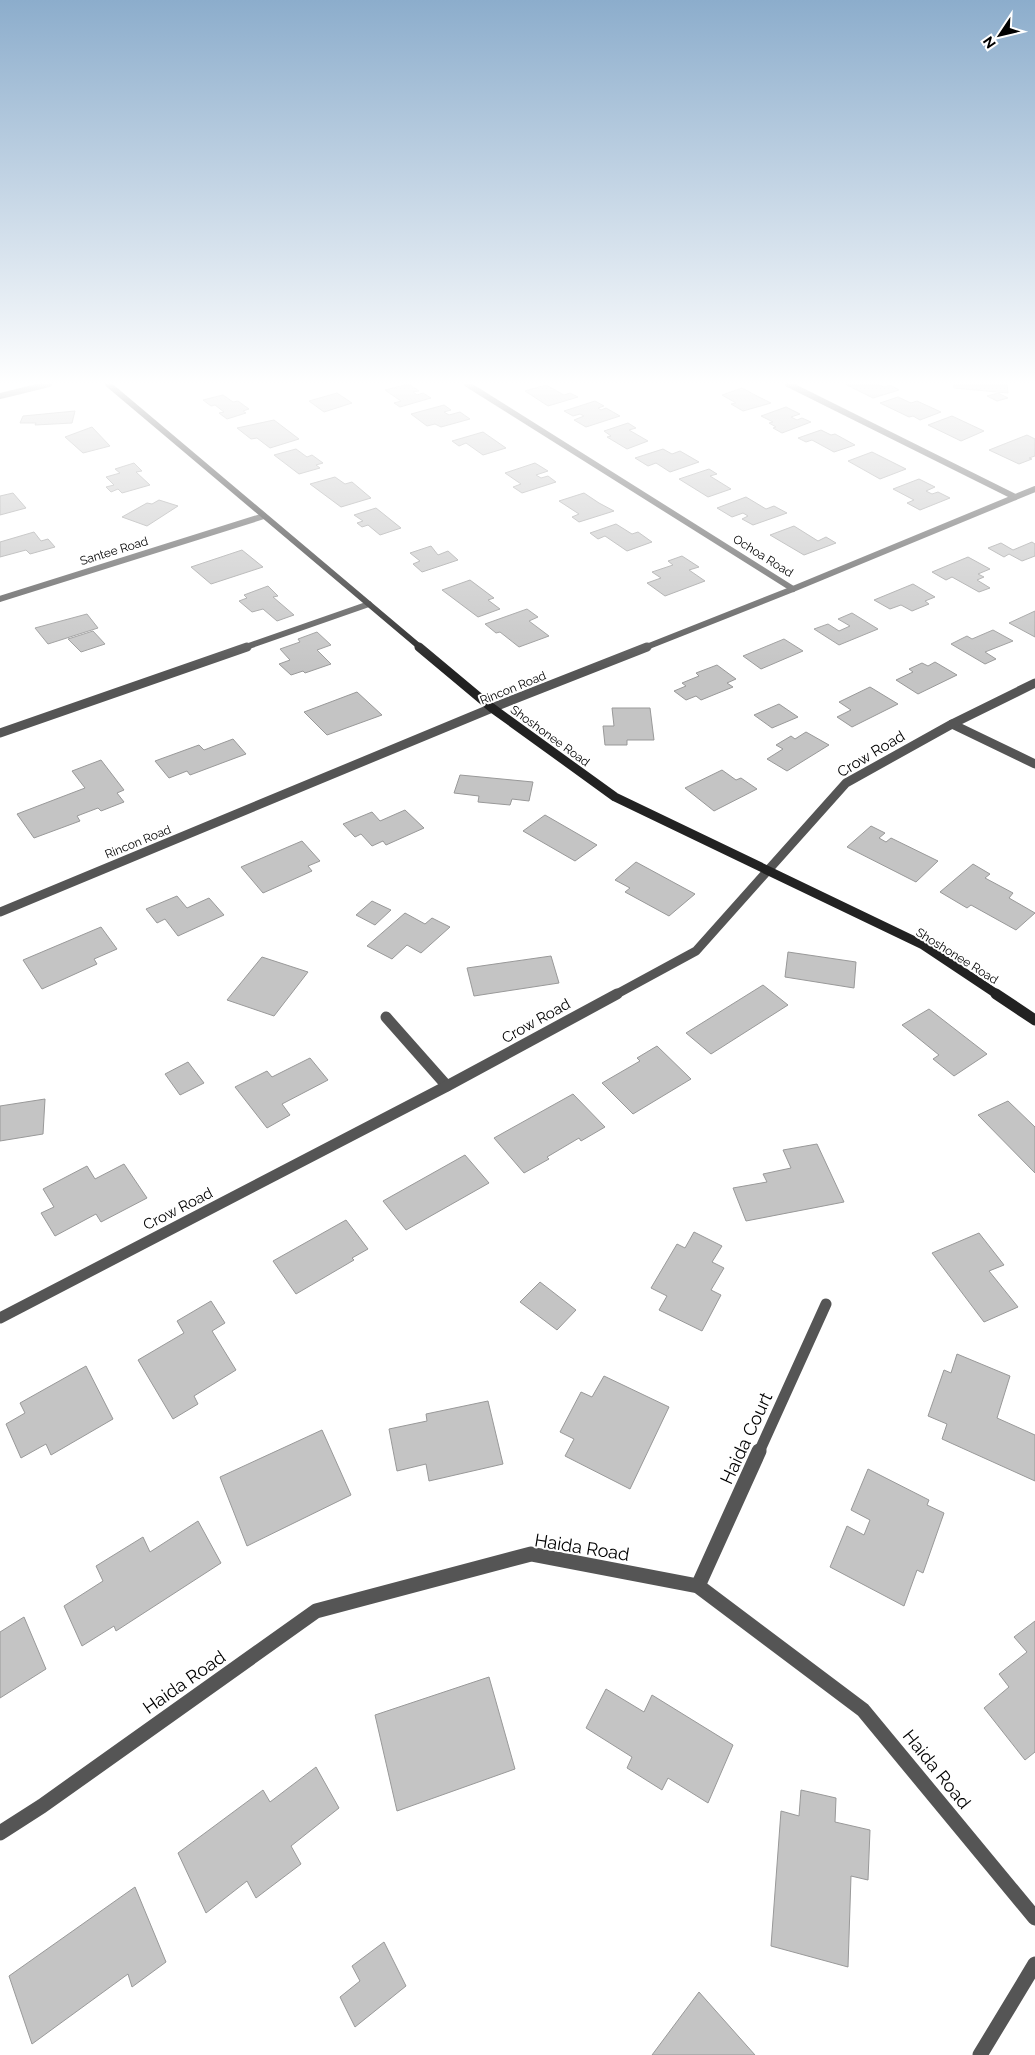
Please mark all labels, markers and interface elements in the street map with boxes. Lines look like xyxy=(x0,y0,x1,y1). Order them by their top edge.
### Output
north arrow xyxy=(975,10,1025,60)
text: N xyxy=(980,33,999,51)
street label: Ochoa Road xyxy=(730,532,796,580)
street label: Santee Road xyxy=(78,534,150,568)
street label: Rincon Road xyxy=(478,668,548,708)
street label: Shoshonee Road xyxy=(508,703,592,769)
street label: Crow Road xyxy=(834,727,908,781)
street label: Rincon Road xyxy=(103,822,173,862)
street label: Shoshonee Road xyxy=(913,925,1001,987)
street label: Crow Road xyxy=(499,995,573,1047)
street label: Crow Road xyxy=(140,1184,216,1234)
street label: Haida Court xyxy=(716,1389,776,1487)
street label: Haida Road xyxy=(533,1529,631,1565)
street label: Haida Road xyxy=(139,1646,229,1718)
street label: Haida Road xyxy=(899,1725,975,1813)

